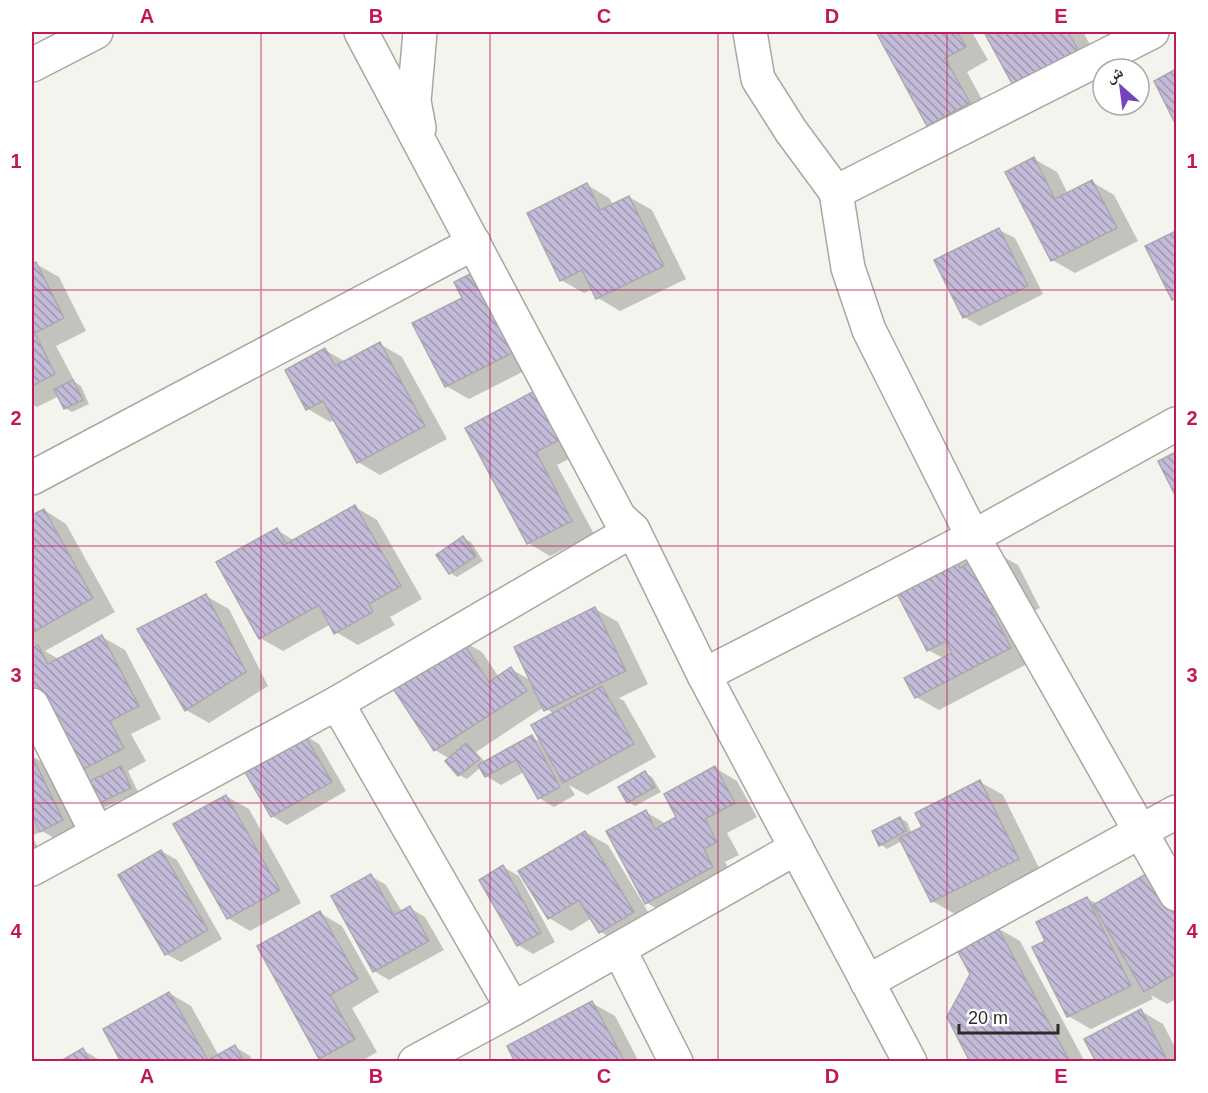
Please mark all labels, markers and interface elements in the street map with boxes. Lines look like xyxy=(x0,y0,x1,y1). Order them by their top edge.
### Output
text: A xyxy=(140,5,154,27)
text: B xyxy=(369,5,383,27)
text: C xyxy=(597,5,611,27)
text: D xyxy=(825,5,839,27)
text: E xyxy=(1054,5,1068,27)
north arrow xyxy=(1091,57,1151,117)
text: ش xyxy=(1103,63,1126,87)
text: 1 xyxy=(10,150,22,172)
text: 1 xyxy=(1186,150,1198,172)
text: 2 xyxy=(10,407,22,429)
text: 2 xyxy=(1186,407,1198,429)
text: 3 xyxy=(10,664,22,686)
text: 3 xyxy=(1186,664,1198,686)
text: 4 xyxy=(10,920,22,942)
text: 4 xyxy=(1186,920,1198,942)
scale bar xyxy=(959,997,1058,1035)
text: 20 m xyxy=(968,1008,1008,1028)
text: A xyxy=(140,1065,154,1087)
text: B xyxy=(369,1065,383,1087)
text: C xyxy=(597,1065,611,1087)
text: D xyxy=(825,1065,839,1087)
text: E xyxy=(1054,1065,1068,1087)

